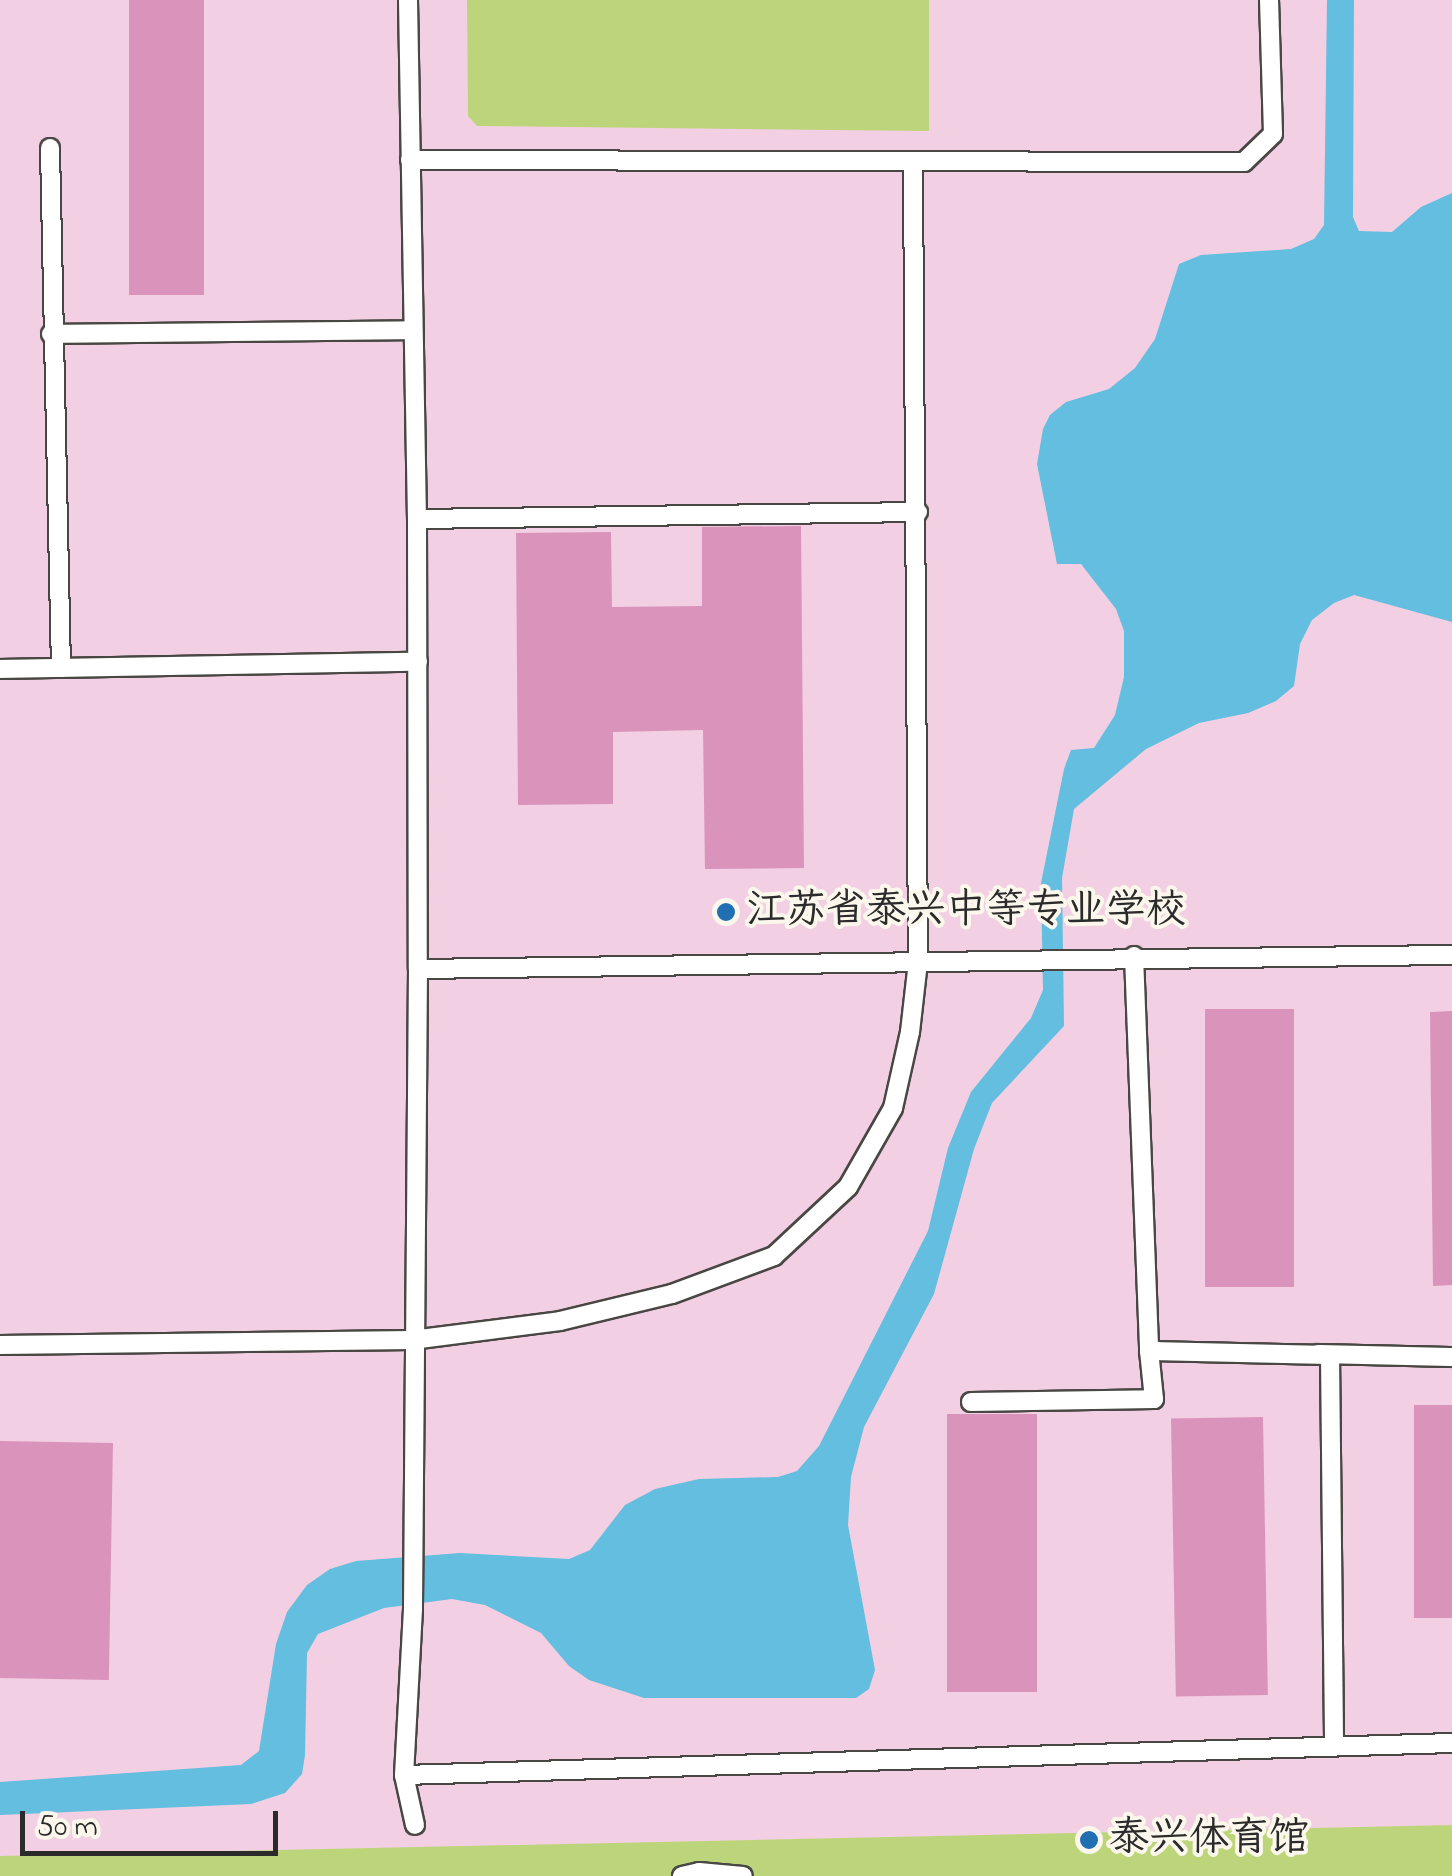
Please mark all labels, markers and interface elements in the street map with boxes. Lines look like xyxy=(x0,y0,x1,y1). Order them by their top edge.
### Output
place label: 江苏省泰兴中等专业学校 xyxy=(746,888,1186,936)
marker: 江苏省泰兴中等专业学校 xyxy=(715,901,737,923)
scale bar xyxy=(25,1791,282,1853)
text: 50 m xyxy=(37,1806,98,1850)
place label: 泰兴体育馆 xyxy=(1109,1816,1309,1864)
marker: 泰兴体育馆 xyxy=(1078,1829,1100,1851)

